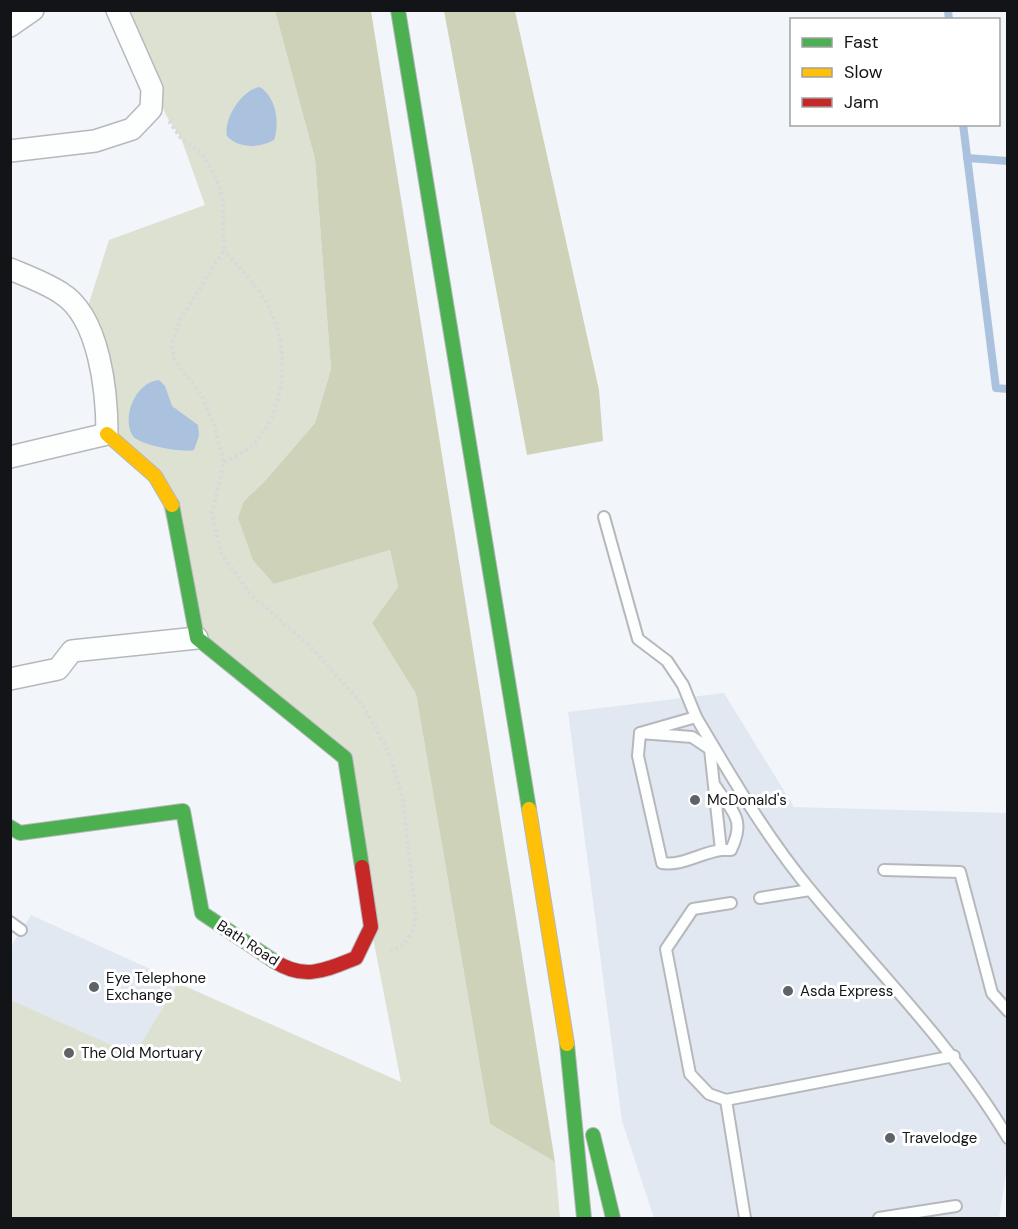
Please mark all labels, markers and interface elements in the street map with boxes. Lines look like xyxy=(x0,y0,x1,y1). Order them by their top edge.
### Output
legend xyxy=(790,18,1000,126)
text: Fast xyxy=(844,30,879,54)
text: Slow xyxy=(844,60,883,84)
text: Jam xyxy=(844,90,879,114)
place label: McDonald's xyxy=(707,790,787,810)
marker: McDonald's xyxy=(688,793,702,807)
street label: Bath Road xyxy=(213,915,283,971)
place label: Eye Telephone Exchange xyxy=(106,968,206,1005)
marker: Eye Telephone Exchange xyxy=(87,980,101,994)
place label: Asda Express xyxy=(800,981,893,1001)
marker: Asda Express xyxy=(781,984,795,998)
place label: The Old Mortuary xyxy=(81,1043,203,1063)
marker: The Old Mortuary xyxy=(62,1046,76,1060)
place label: Travelodge xyxy=(902,1128,977,1148)
marker: Travelodge xyxy=(883,1131,897,1145)

